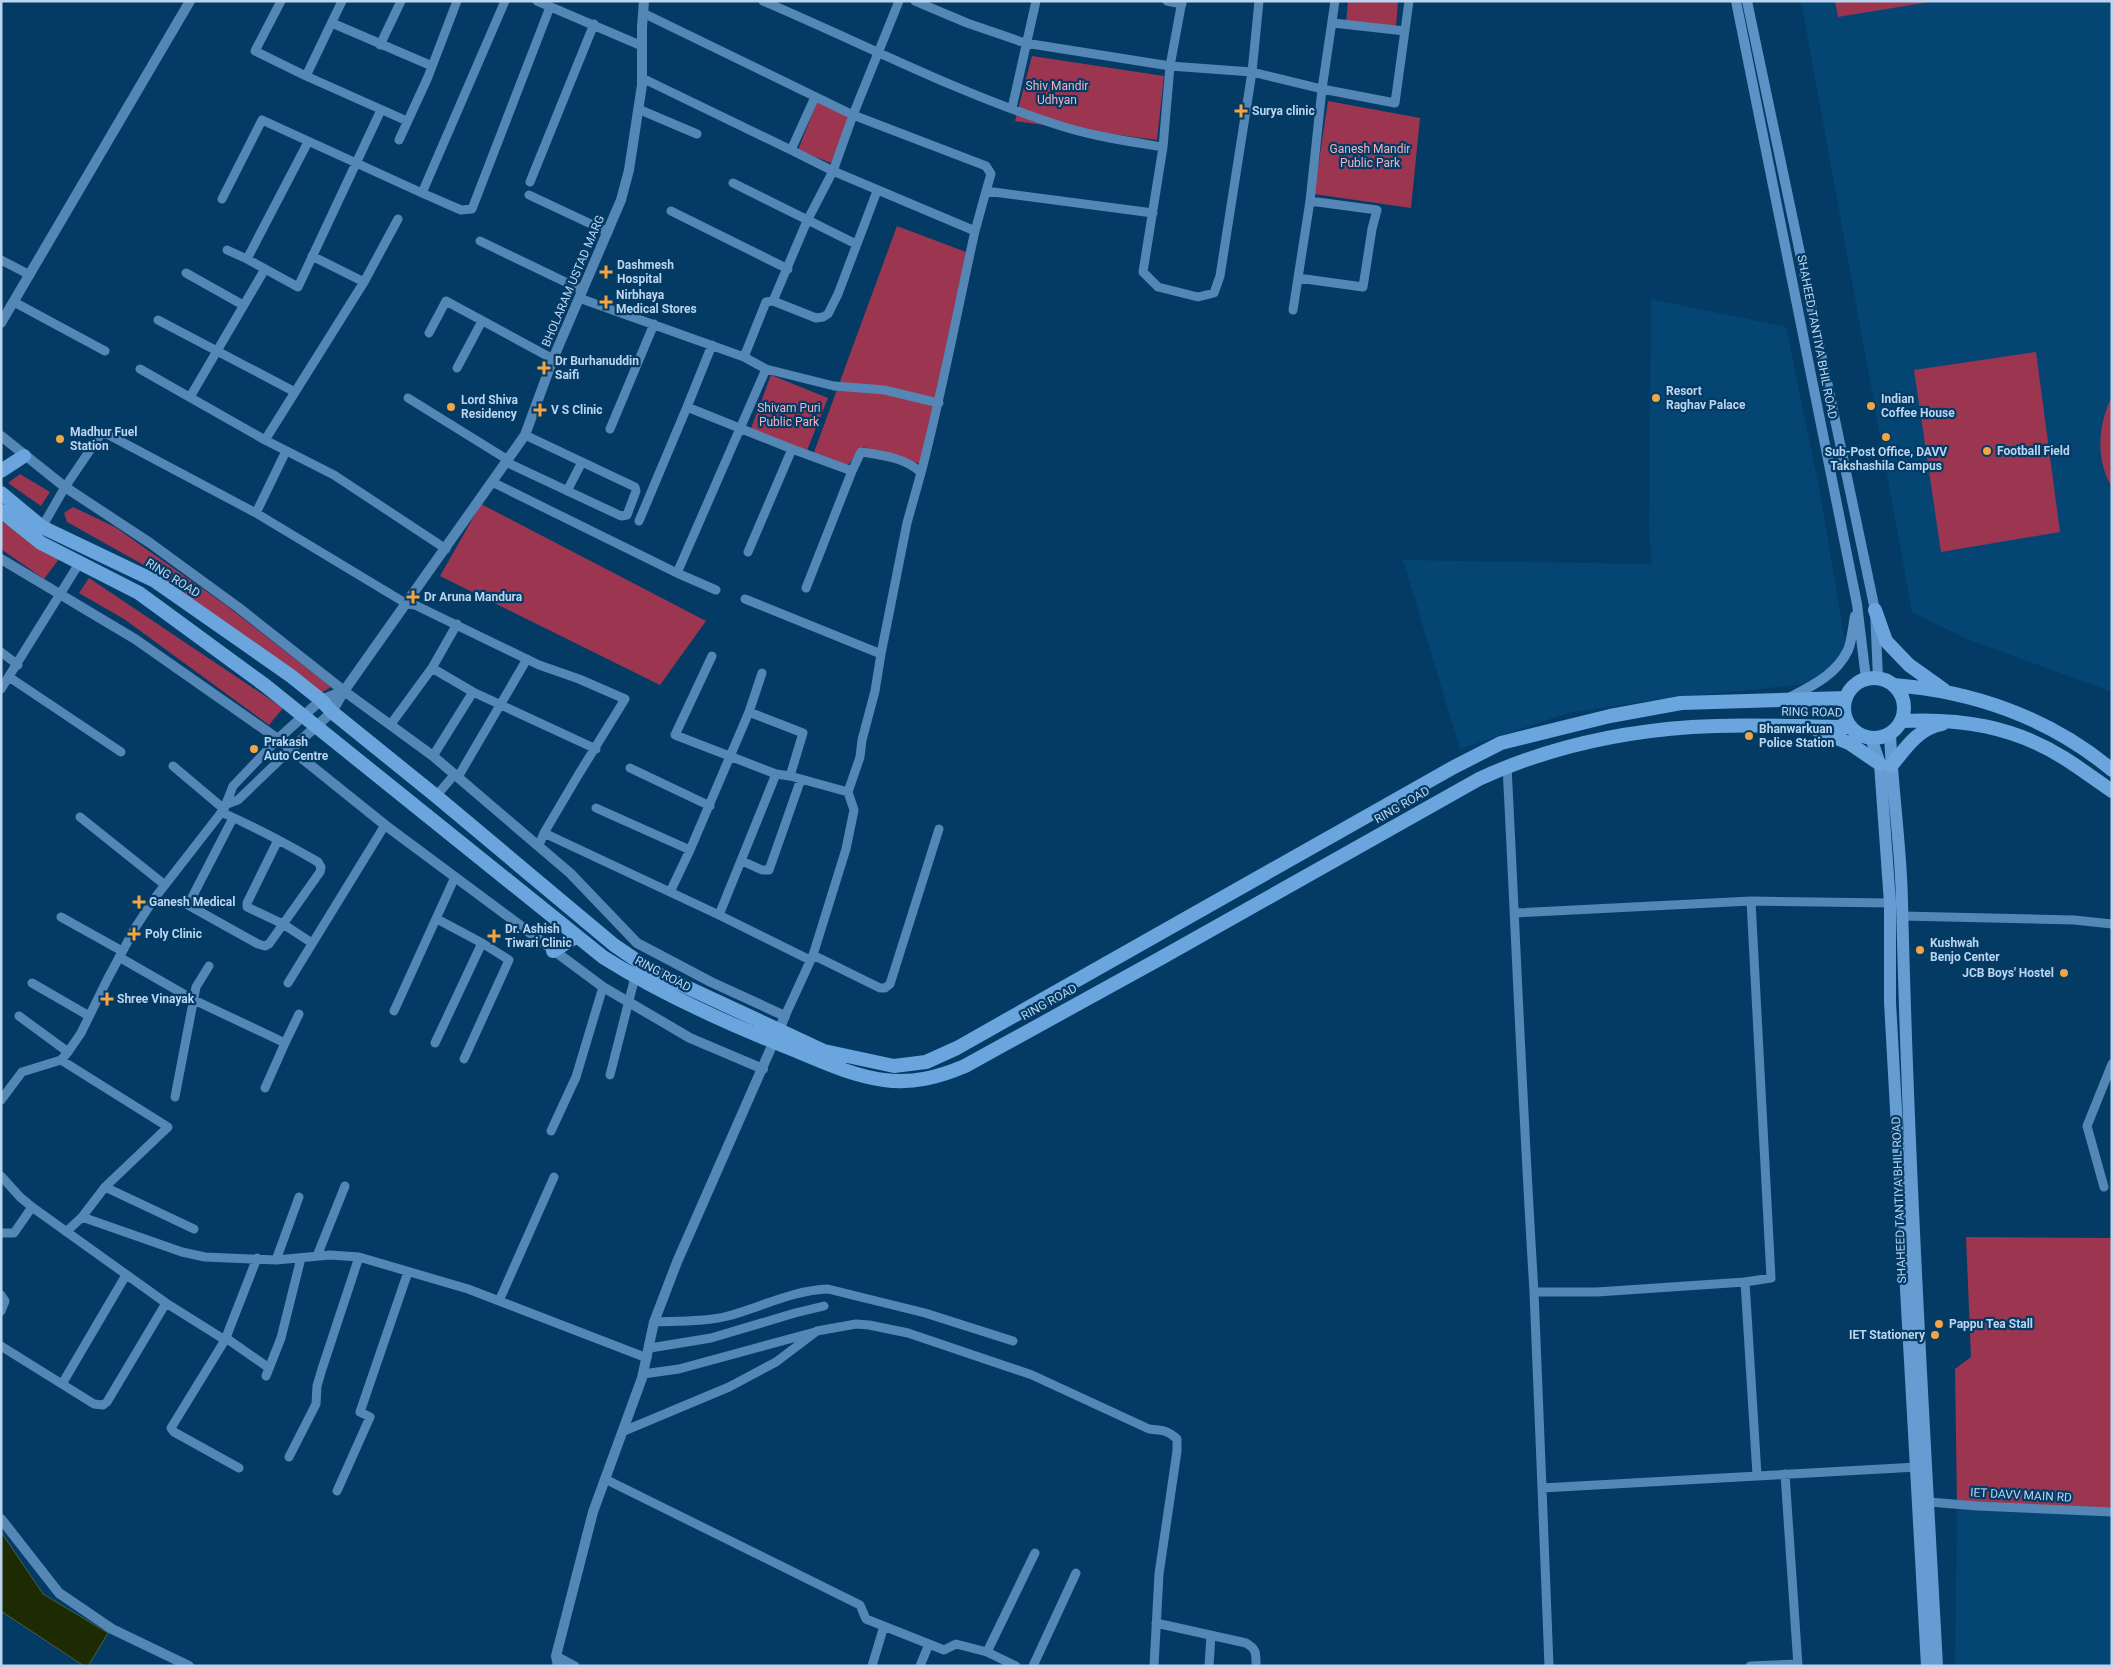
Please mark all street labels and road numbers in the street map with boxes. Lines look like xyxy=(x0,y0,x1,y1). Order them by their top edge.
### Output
street label: BHOLARAM USTAD MARG xyxy=(539,213,607,349)
street label: SHAHEED TANTIYA BHIL ROAD xyxy=(1794,254,1840,420)
street label: RING ROAD xyxy=(143,556,203,600)
street label: RING ROAD xyxy=(1781,704,1843,720)
street label: RING ROAD xyxy=(1372,783,1432,826)
street label: RING ROAD xyxy=(633,953,694,995)
street label: RING ROAD xyxy=(1019,981,1079,1023)
street label: SHAHEED TANTIYA BHIL ROAD xyxy=(1889,1116,1909,1284)
street label: IET DAVV MAIN RD xyxy=(1970,1485,2072,1505)

